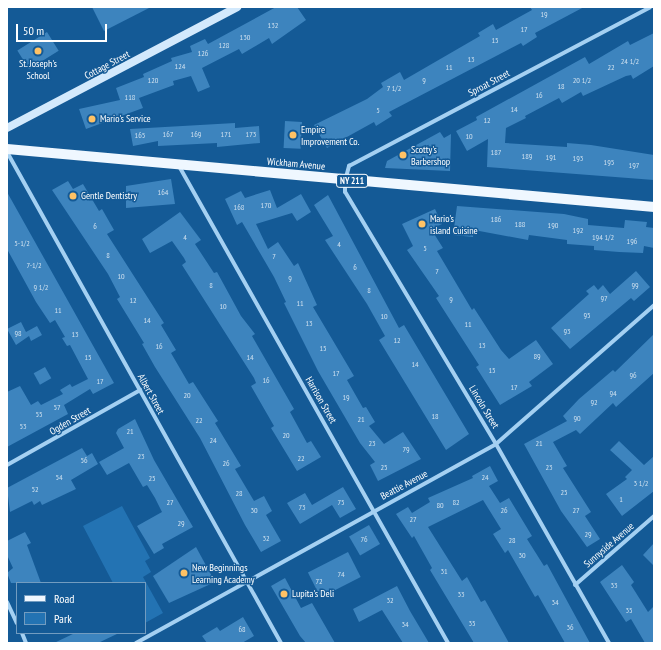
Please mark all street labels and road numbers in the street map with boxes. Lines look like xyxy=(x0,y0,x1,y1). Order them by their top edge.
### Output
street label: Cottage Street xyxy=(82,48,132,82)
street label: Sproat Street xyxy=(466,67,512,99)
street label: Wickham Avenue xyxy=(266,155,326,173)
road number: NY 211 xyxy=(335,174,369,188)
street label: Albert Street xyxy=(135,372,167,416)
street label: Harrison Street xyxy=(303,375,339,425)
street label: Lincoln Street xyxy=(467,383,501,431)
street label: Ogden Street xyxy=(47,404,93,438)
street label: Beattie Avenue xyxy=(378,467,430,503)
street label: Sunnyside Avenue xyxy=(581,520,637,570)

